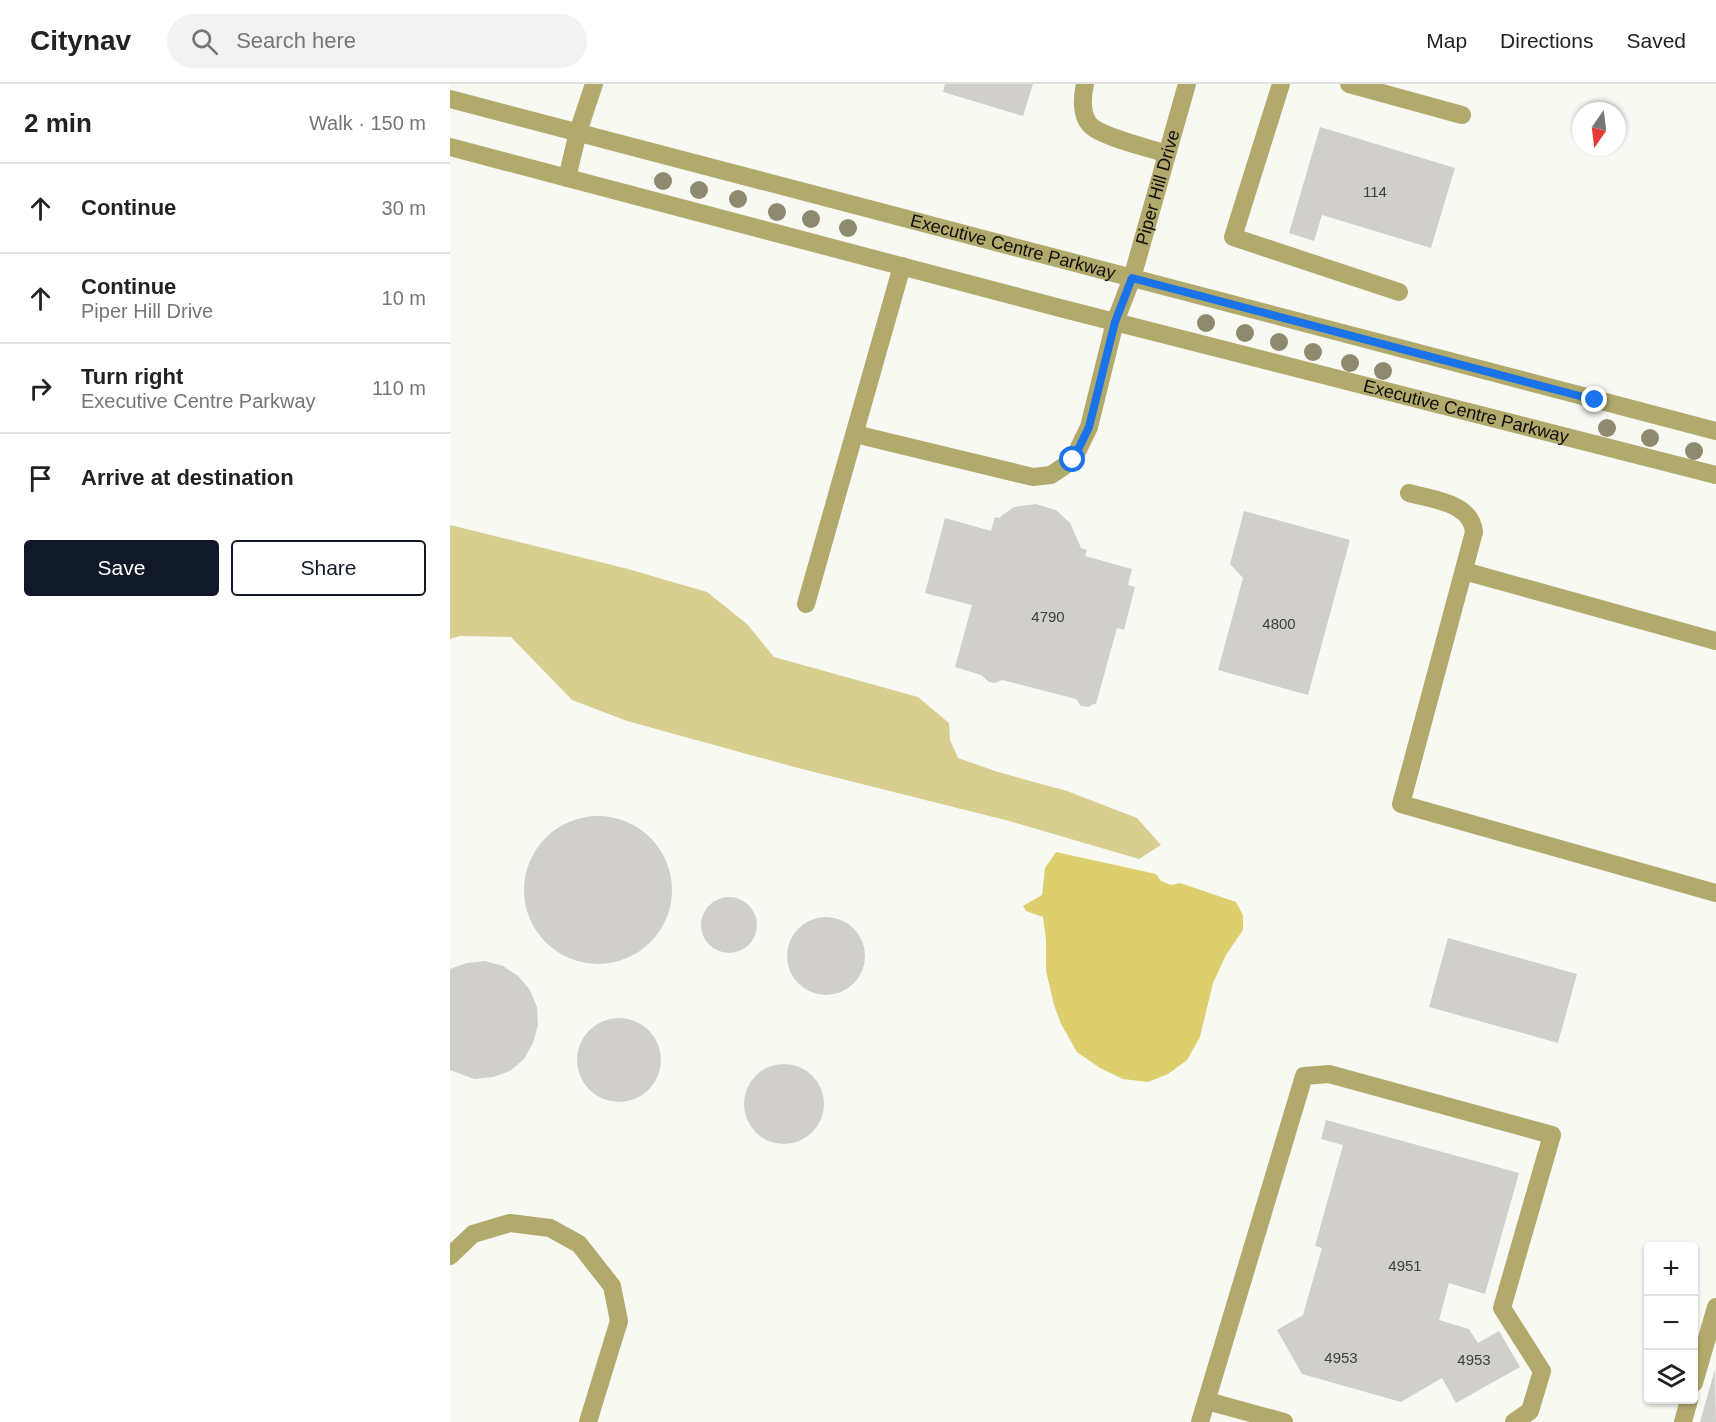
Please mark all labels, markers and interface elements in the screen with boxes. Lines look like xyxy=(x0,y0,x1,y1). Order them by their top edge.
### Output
search box xyxy=(167,14,587,68)
text: Citynav xyxy=(30,25,131,56)
icon: search xyxy=(188,25,221,58)
text: Search here xyxy=(236,28,356,53)
text: Map xyxy=(1426,29,1467,52)
text: Directions xyxy=(1500,29,1593,52)
text: Saved xyxy=(1626,29,1686,52)
north arrow xyxy=(1572,102,1626,156)
text: 2 min xyxy=(24,108,92,138)
text: Walk · 150 m xyxy=(309,112,426,134)
street label: Piper Hill Drive xyxy=(1132,127,1184,247)
house number: 114 xyxy=(1363,183,1387,200)
icon: ahead xyxy=(24,192,57,225)
text: Continue xyxy=(81,195,176,220)
text: 30 m xyxy=(382,197,426,219)
street label: Executive Centre Parkway xyxy=(908,210,1118,283)
text: Continue xyxy=(81,274,176,299)
icon: ahead xyxy=(24,282,57,315)
text: 10 m xyxy=(382,287,426,309)
text: Piper Hill Drive xyxy=(81,300,213,322)
text: Turn right xyxy=(81,364,183,389)
icon: right xyxy=(24,372,57,405)
street label: Executive Centre Parkway xyxy=(1361,376,1571,447)
text: 110 m xyxy=(372,377,426,399)
route end xyxy=(1581,386,1607,412)
text: Executive Centre Parkway xyxy=(81,390,316,412)
route start xyxy=(1059,446,1085,472)
icon: arrive xyxy=(24,462,57,495)
text: Arrive at destination xyxy=(81,465,294,490)
button: Save xyxy=(24,540,219,596)
button: Share xyxy=(231,540,426,596)
house number: 4790 xyxy=(1031,608,1065,625)
house number: 4800 xyxy=(1262,615,1296,632)
map controls xyxy=(1644,1242,1698,1404)
button: + xyxy=(1644,1242,1698,1296)
house number: 4951 xyxy=(1388,1257,1422,1274)
button: − xyxy=(1644,1296,1698,1350)
house number: 4953 xyxy=(1324,1349,1358,1366)
button: layers xyxy=(1644,1350,1698,1404)
house number: 4953 xyxy=(1457,1351,1491,1368)

